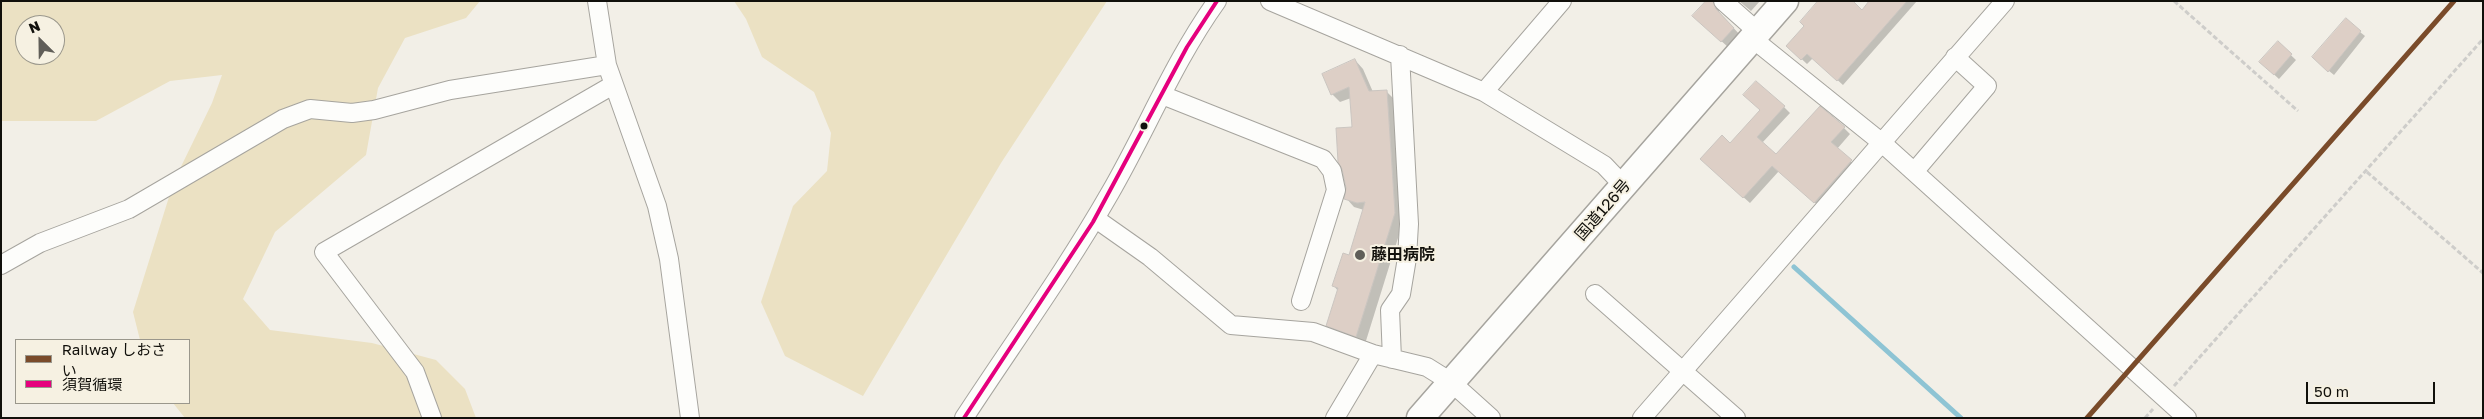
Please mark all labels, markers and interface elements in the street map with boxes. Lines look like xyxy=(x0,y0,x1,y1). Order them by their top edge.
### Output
north arrow xyxy=(15,15,65,65)
text: N xyxy=(26,17,43,37)
unlabelled marker xyxy=(1139,121,1149,131)
street label: 国道126号 xyxy=(1571,176,1635,244)
place label: 藤田病院 xyxy=(1371,245,1435,265)
marker: 藤田病院 xyxy=(1353,248,1367,262)
legend xyxy=(15,339,190,404)
text: Railway しおさい xyxy=(62,340,166,379)
scale bar xyxy=(2309,372,2438,404)
text: 須賀循環 xyxy=(62,375,122,393)
text: 50 m xyxy=(2314,382,2349,400)

